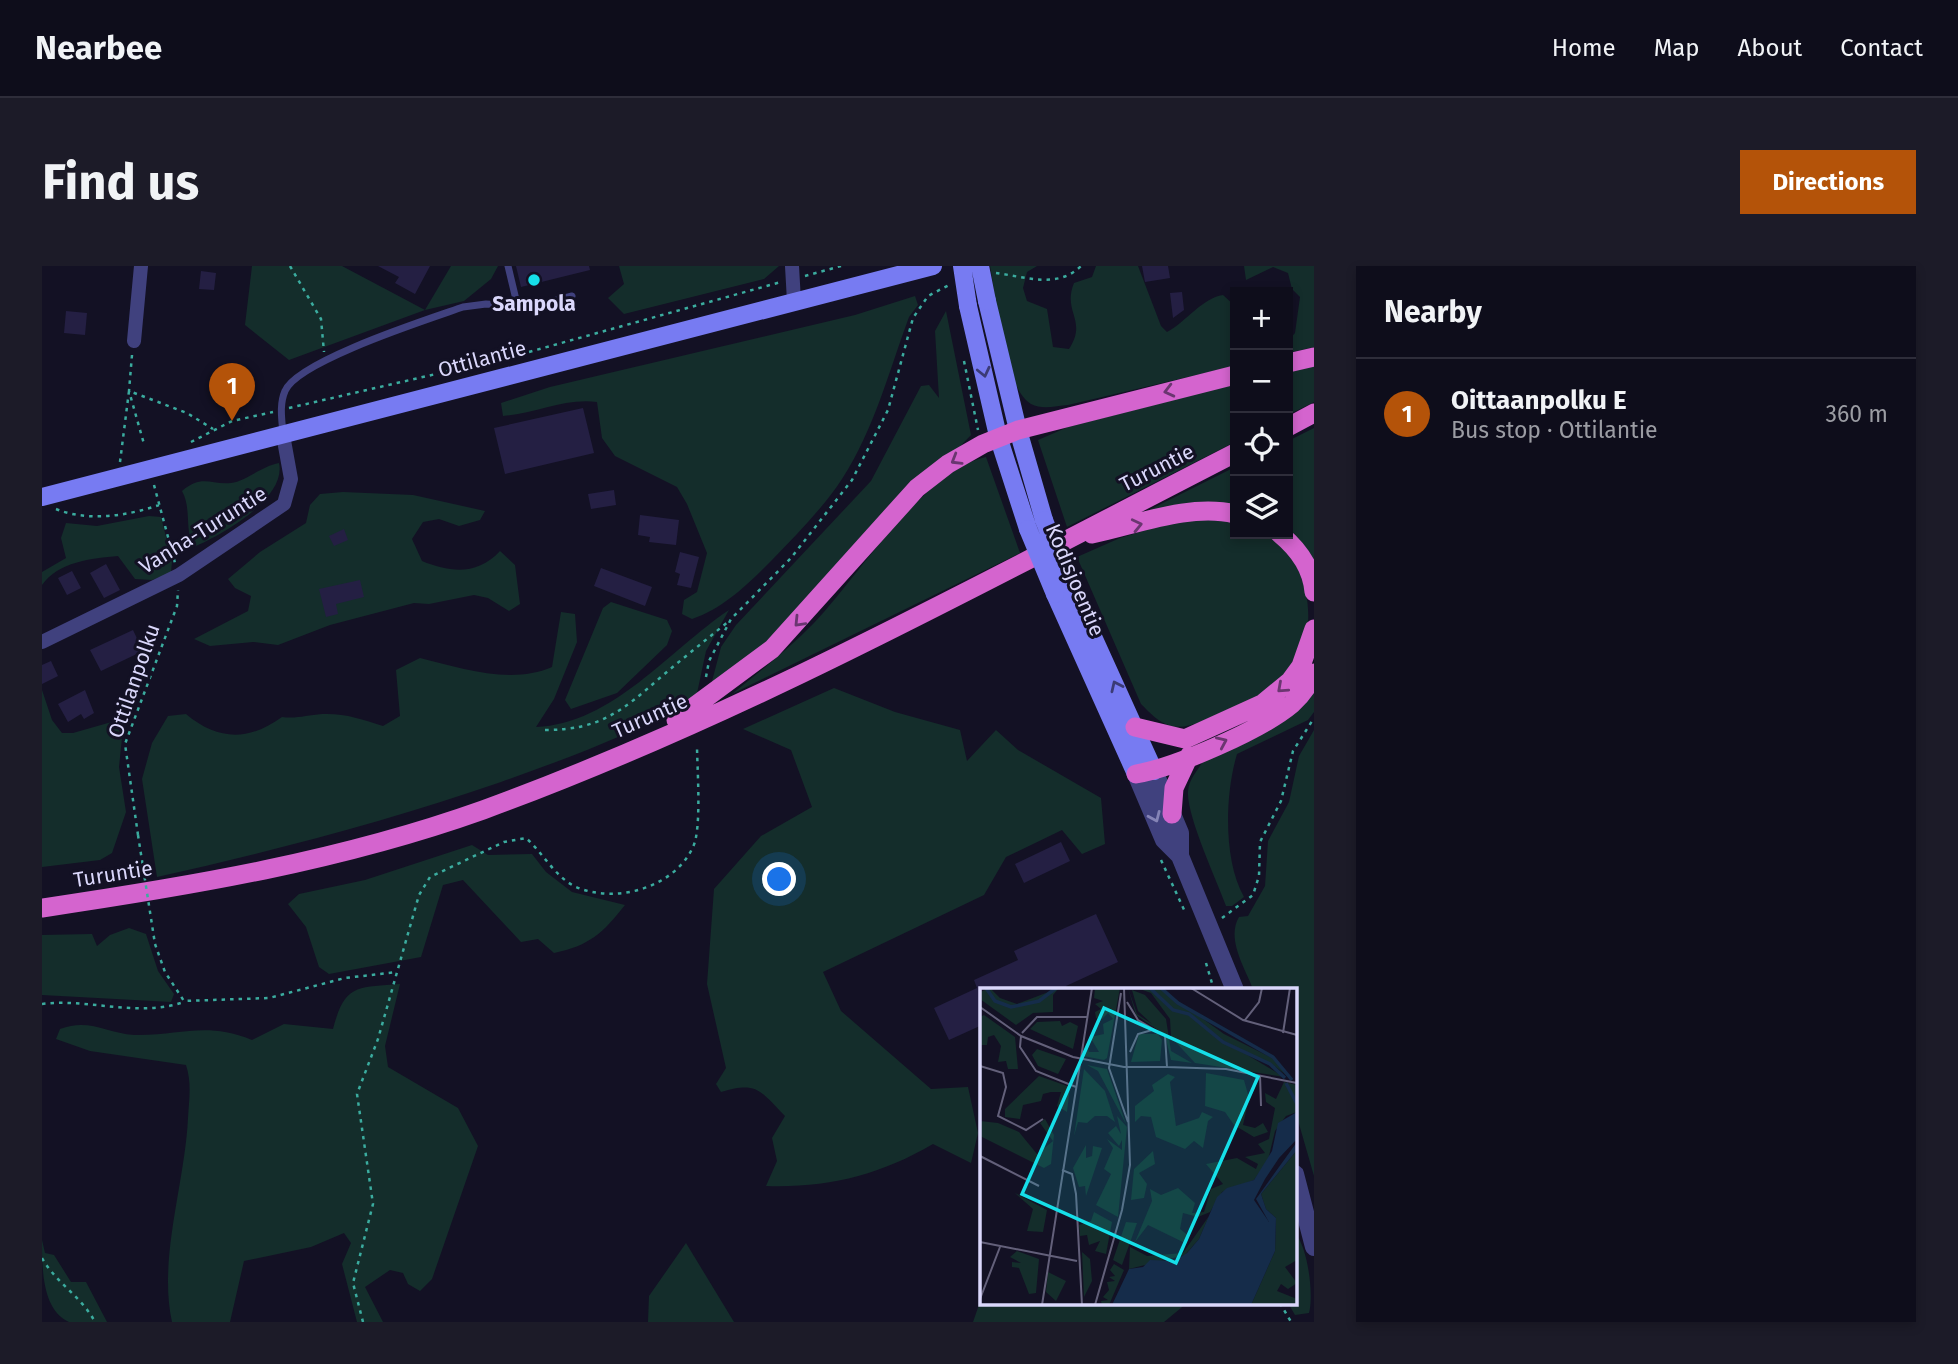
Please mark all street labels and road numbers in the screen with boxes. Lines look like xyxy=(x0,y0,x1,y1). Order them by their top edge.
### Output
street label: Ottilantie xyxy=(435,335,529,383)
street label: Turuntie xyxy=(1116,438,1198,498)
street label: Vanha-Turuntie xyxy=(134,480,272,580)
street label: Kodisjoentie xyxy=(1040,520,1110,640)
street label: Ottilanpolku xyxy=(102,620,166,742)
street label: Turuntie xyxy=(608,688,692,744)
street label: Turuntie xyxy=(72,855,154,893)

